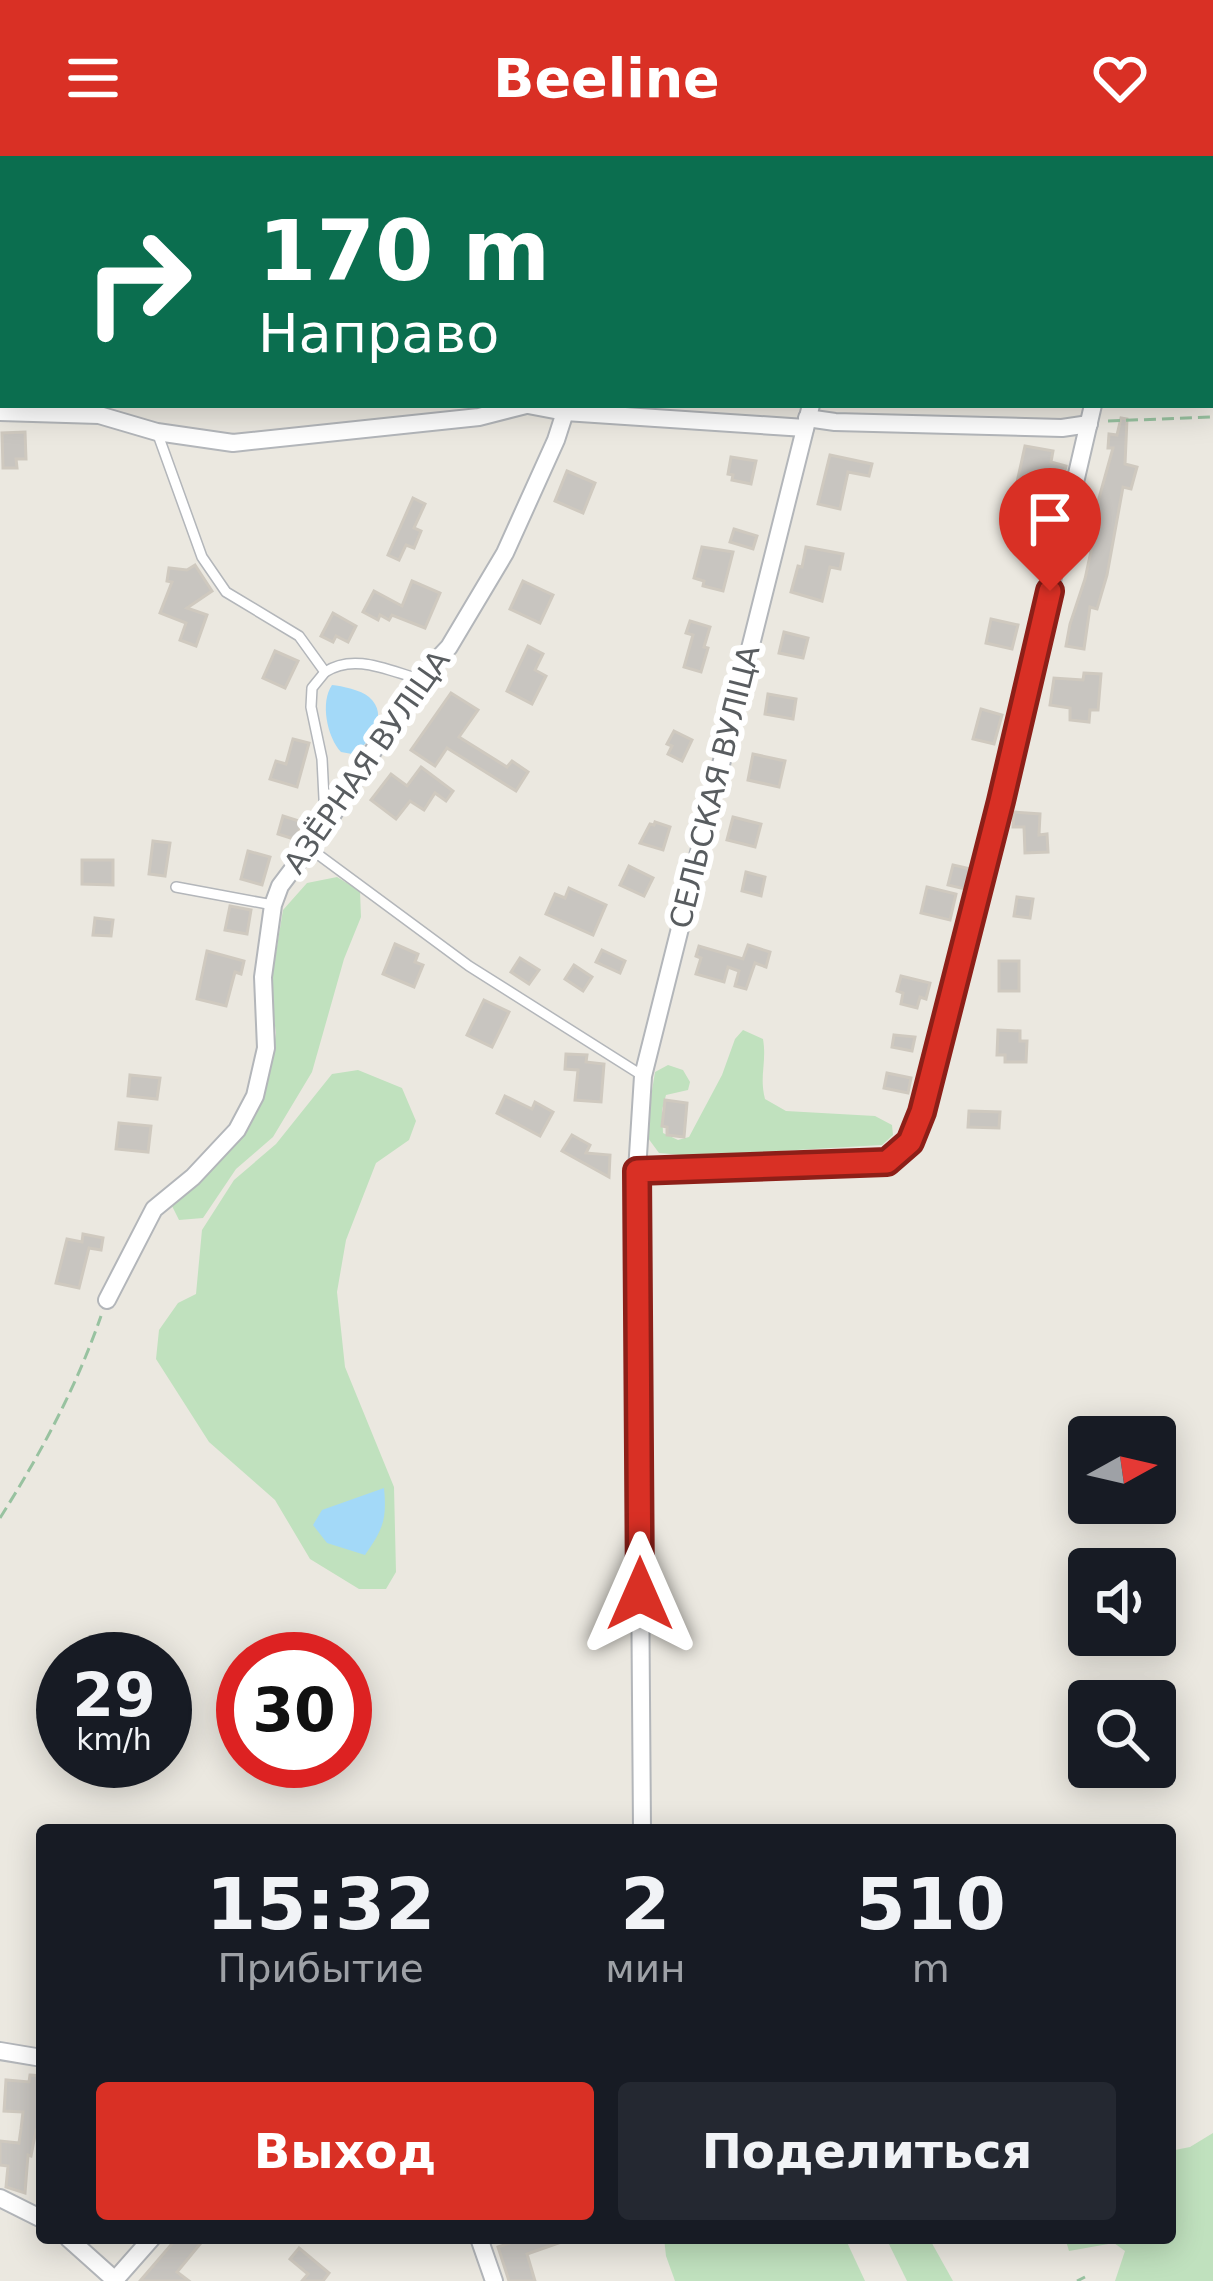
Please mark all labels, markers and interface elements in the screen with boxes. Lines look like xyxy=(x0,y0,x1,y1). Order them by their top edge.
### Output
icon: menu xyxy=(60,45,126,111)
icon: heart xyxy=(1087,45,1153,111)
text: Beeline xyxy=(493,47,720,110)
text: 170 m xyxy=(258,202,550,300)
icon: right xyxy=(60,204,216,360)
text: Направо xyxy=(258,302,499,365)
pin xyxy=(999,468,1101,591)
icon: arrive xyxy=(1017,486,1083,552)
street label: СЕЛЬСКАЯ ВУЛІЦА xyxy=(662,641,767,932)
street label: АЗЁРНАЯ ВУЛІЦА xyxy=(276,643,457,880)
north arrow xyxy=(1068,1416,1176,1524)
map controls xyxy=(1068,1416,1176,1788)
position arrow xyxy=(577,1531,703,1657)
button: sound xyxy=(1068,1548,1176,1656)
speed limit sign: 30 xyxy=(216,1632,372,1788)
text: 29 xyxy=(72,1660,156,1730)
button: search xyxy=(1068,1680,1176,1788)
text: km/h xyxy=(76,1722,152,1757)
text: 15:32 xyxy=(206,1862,435,1946)
text: 2 xyxy=(620,1862,670,1946)
text: 510 xyxy=(856,1862,1006,1946)
text: Прибытие xyxy=(217,1946,424,1991)
text: мин xyxy=(605,1946,686,1991)
text: m xyxy=(912,1946,950,1991)
button: Выход xyxy=(96,2082,594,2220)
button: Поделиться xyxy=(618,2082,1116,2220)

